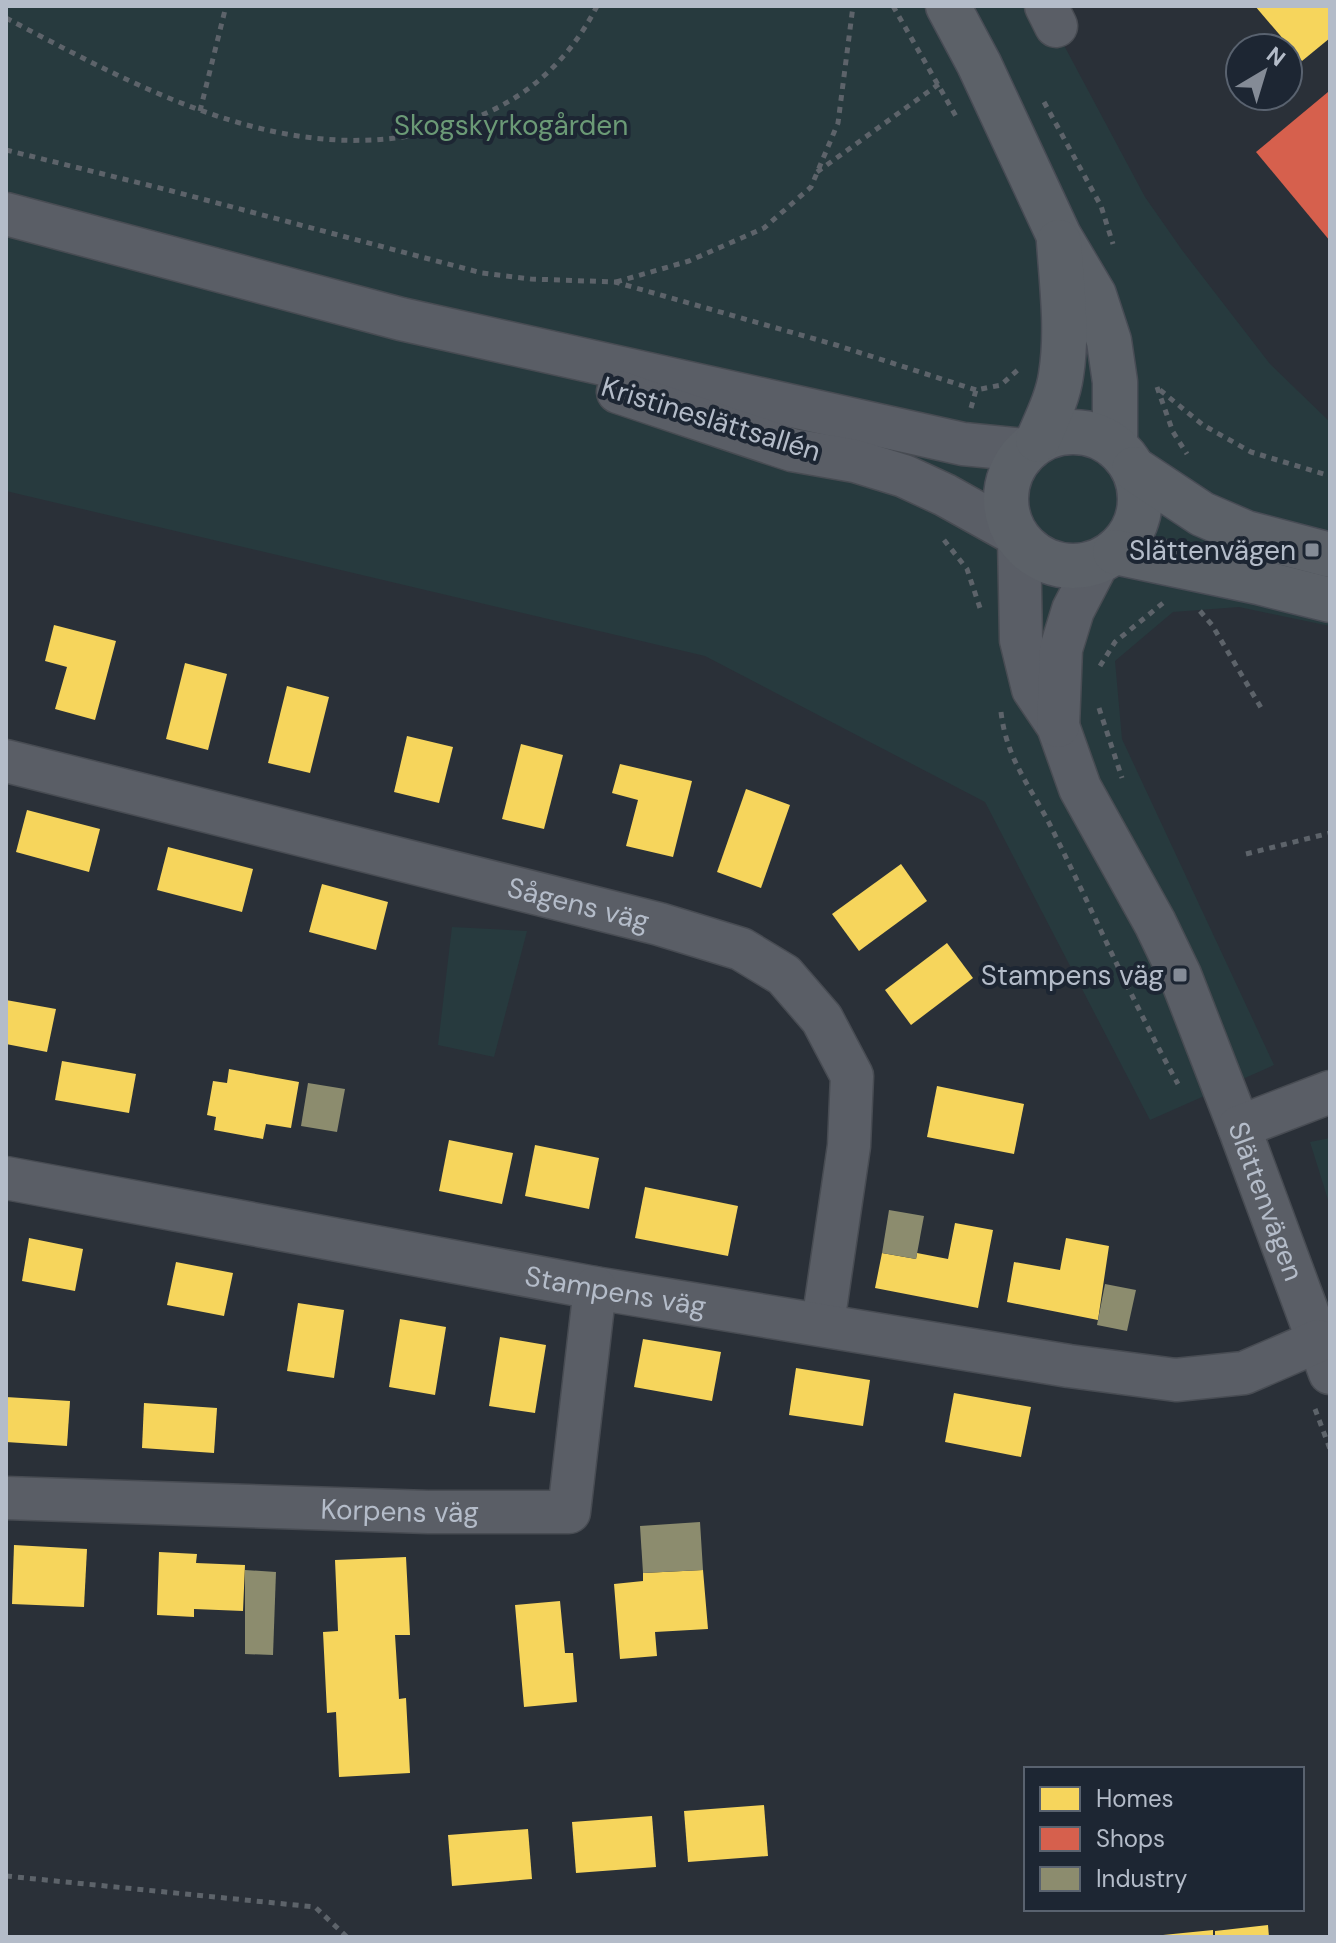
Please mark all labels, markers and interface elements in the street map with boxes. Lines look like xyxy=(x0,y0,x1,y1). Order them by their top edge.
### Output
north arrow xyxy=(1224,32,1304,112)
text: N xyxy=(1261,40,1291,73)
park label: Skogskyrkogården xyxy=(394,107,628,144)
street label: Kristineslättsallén xyxy=(597,368,825,470)
place label: Slättenvägen xyxy=(1129,532,1296,569)
marker: Slättenvägen xyxy=(1303,541,1321,559)
street label: Sågens väg xyxy=(504,868,653,939)
place label: Stampens väg xyxy=(981,957,1164,994)
marker: Stampens väg xyxy=(1171,966,1189,984)
street label: Slättenvägen xyxy=(1220,1116,1313,1286)
street label: Stampens väg xyxy=(522,1257,709,1325)
street label: Korpens väg xyxy=(320,1490,479,1531)
legend xyxy=(1024,1767,1304,1911)
text: Homes xyxy=(1096,1783,1174,1814)
text: Shops xyxy=(1096,1823,1165,1854)
text: Industry xyxy=(1096,1863,1187,1894)

